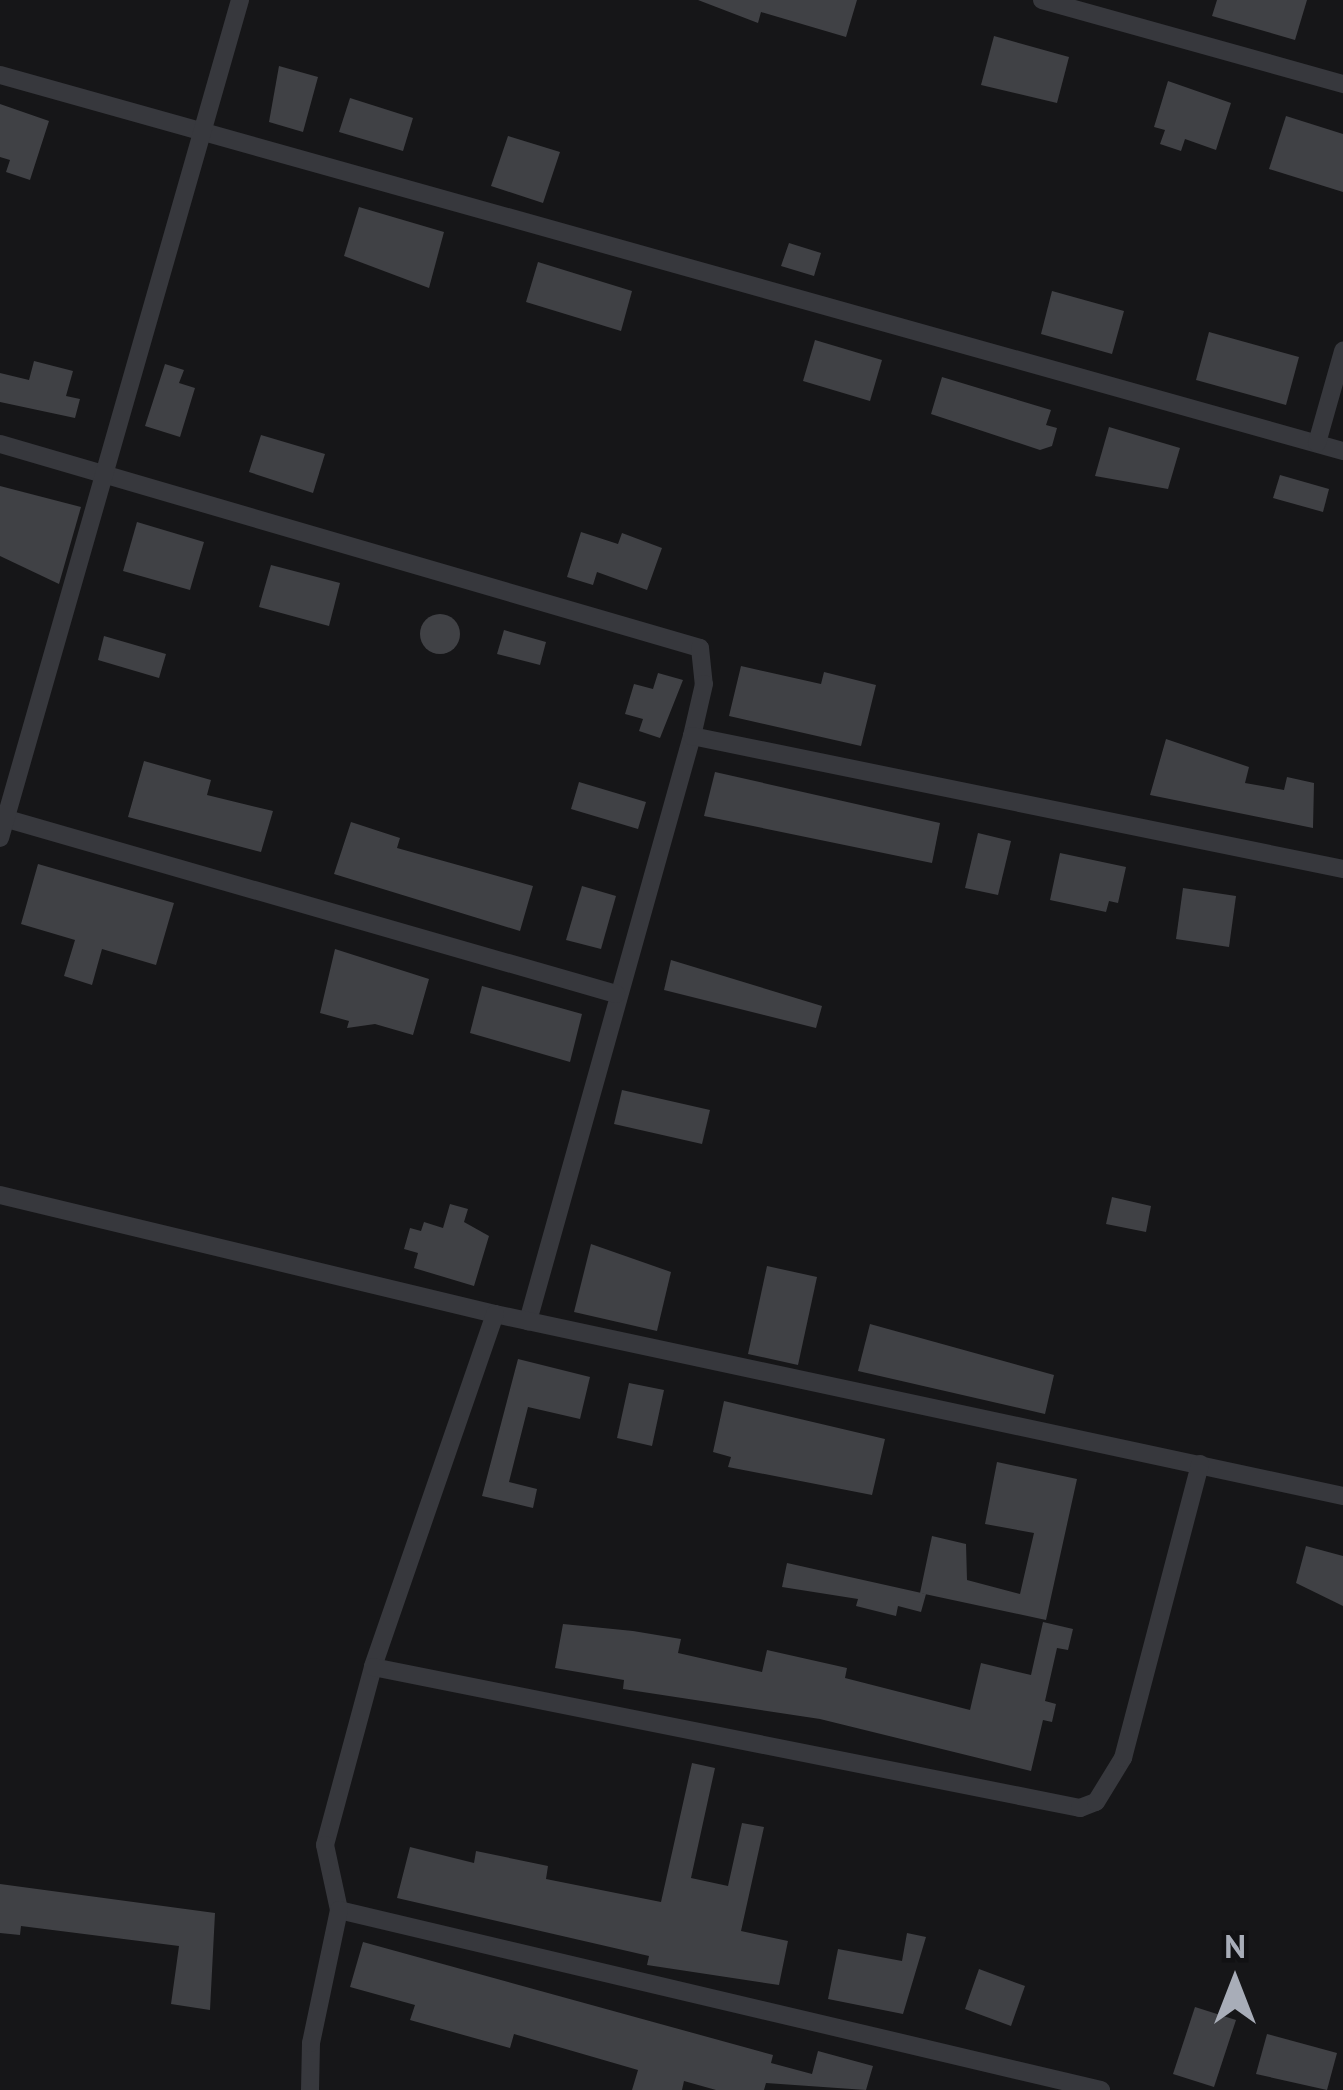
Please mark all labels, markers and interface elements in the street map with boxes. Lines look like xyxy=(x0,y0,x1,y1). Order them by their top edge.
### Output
north arrow xyxy=(1175,1922,1295,2042)
text: N xyxy=(1224,1924,1246,1967)

